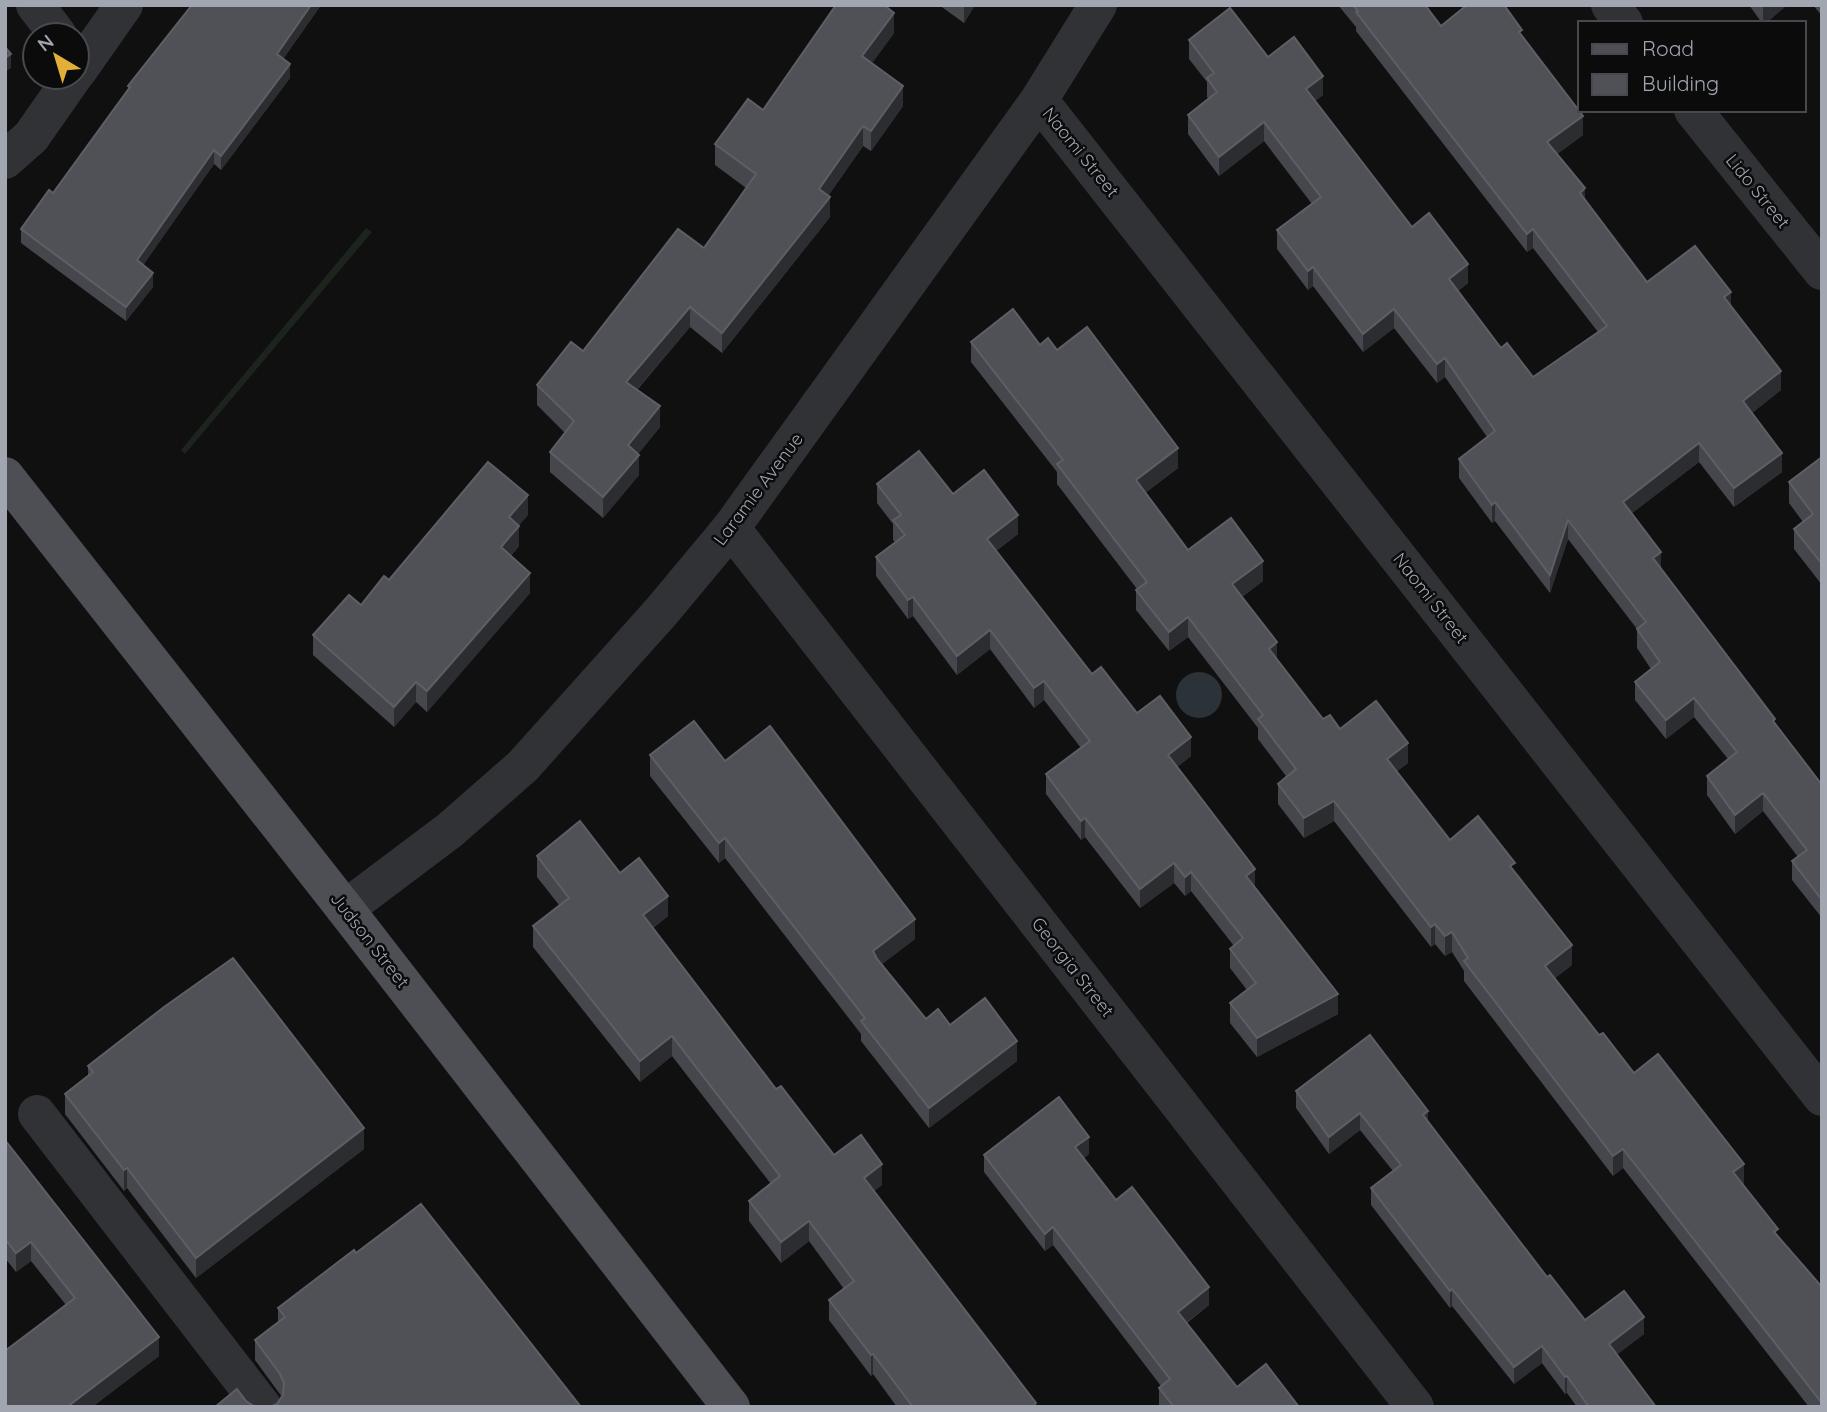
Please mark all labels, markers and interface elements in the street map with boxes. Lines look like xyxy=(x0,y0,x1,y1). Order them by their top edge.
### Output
north arrow xyxy=(21,21,91,91)
legend xyxy=(1578,21,1806,112)
text: N xyxy=(33,29,58,56)
text: Road xyxy=(1642,35,1694,61)
text: Building xyxy=(1642,70,1719,96)
street label: Naomi Street xyxy=(1038,102,1124,202)
street label: Lido Street xyxy=(1721,149,1795,233)
street label: Laramie Avenue xyxy=(708,428,808,550)
street label: Naomi Street xyxy=(1388,548,1474,648)
street label: Judson Street xyxy=(325,887,415,993)
street label: Georgia Street xyxy=(1027,913,1119,1021)

